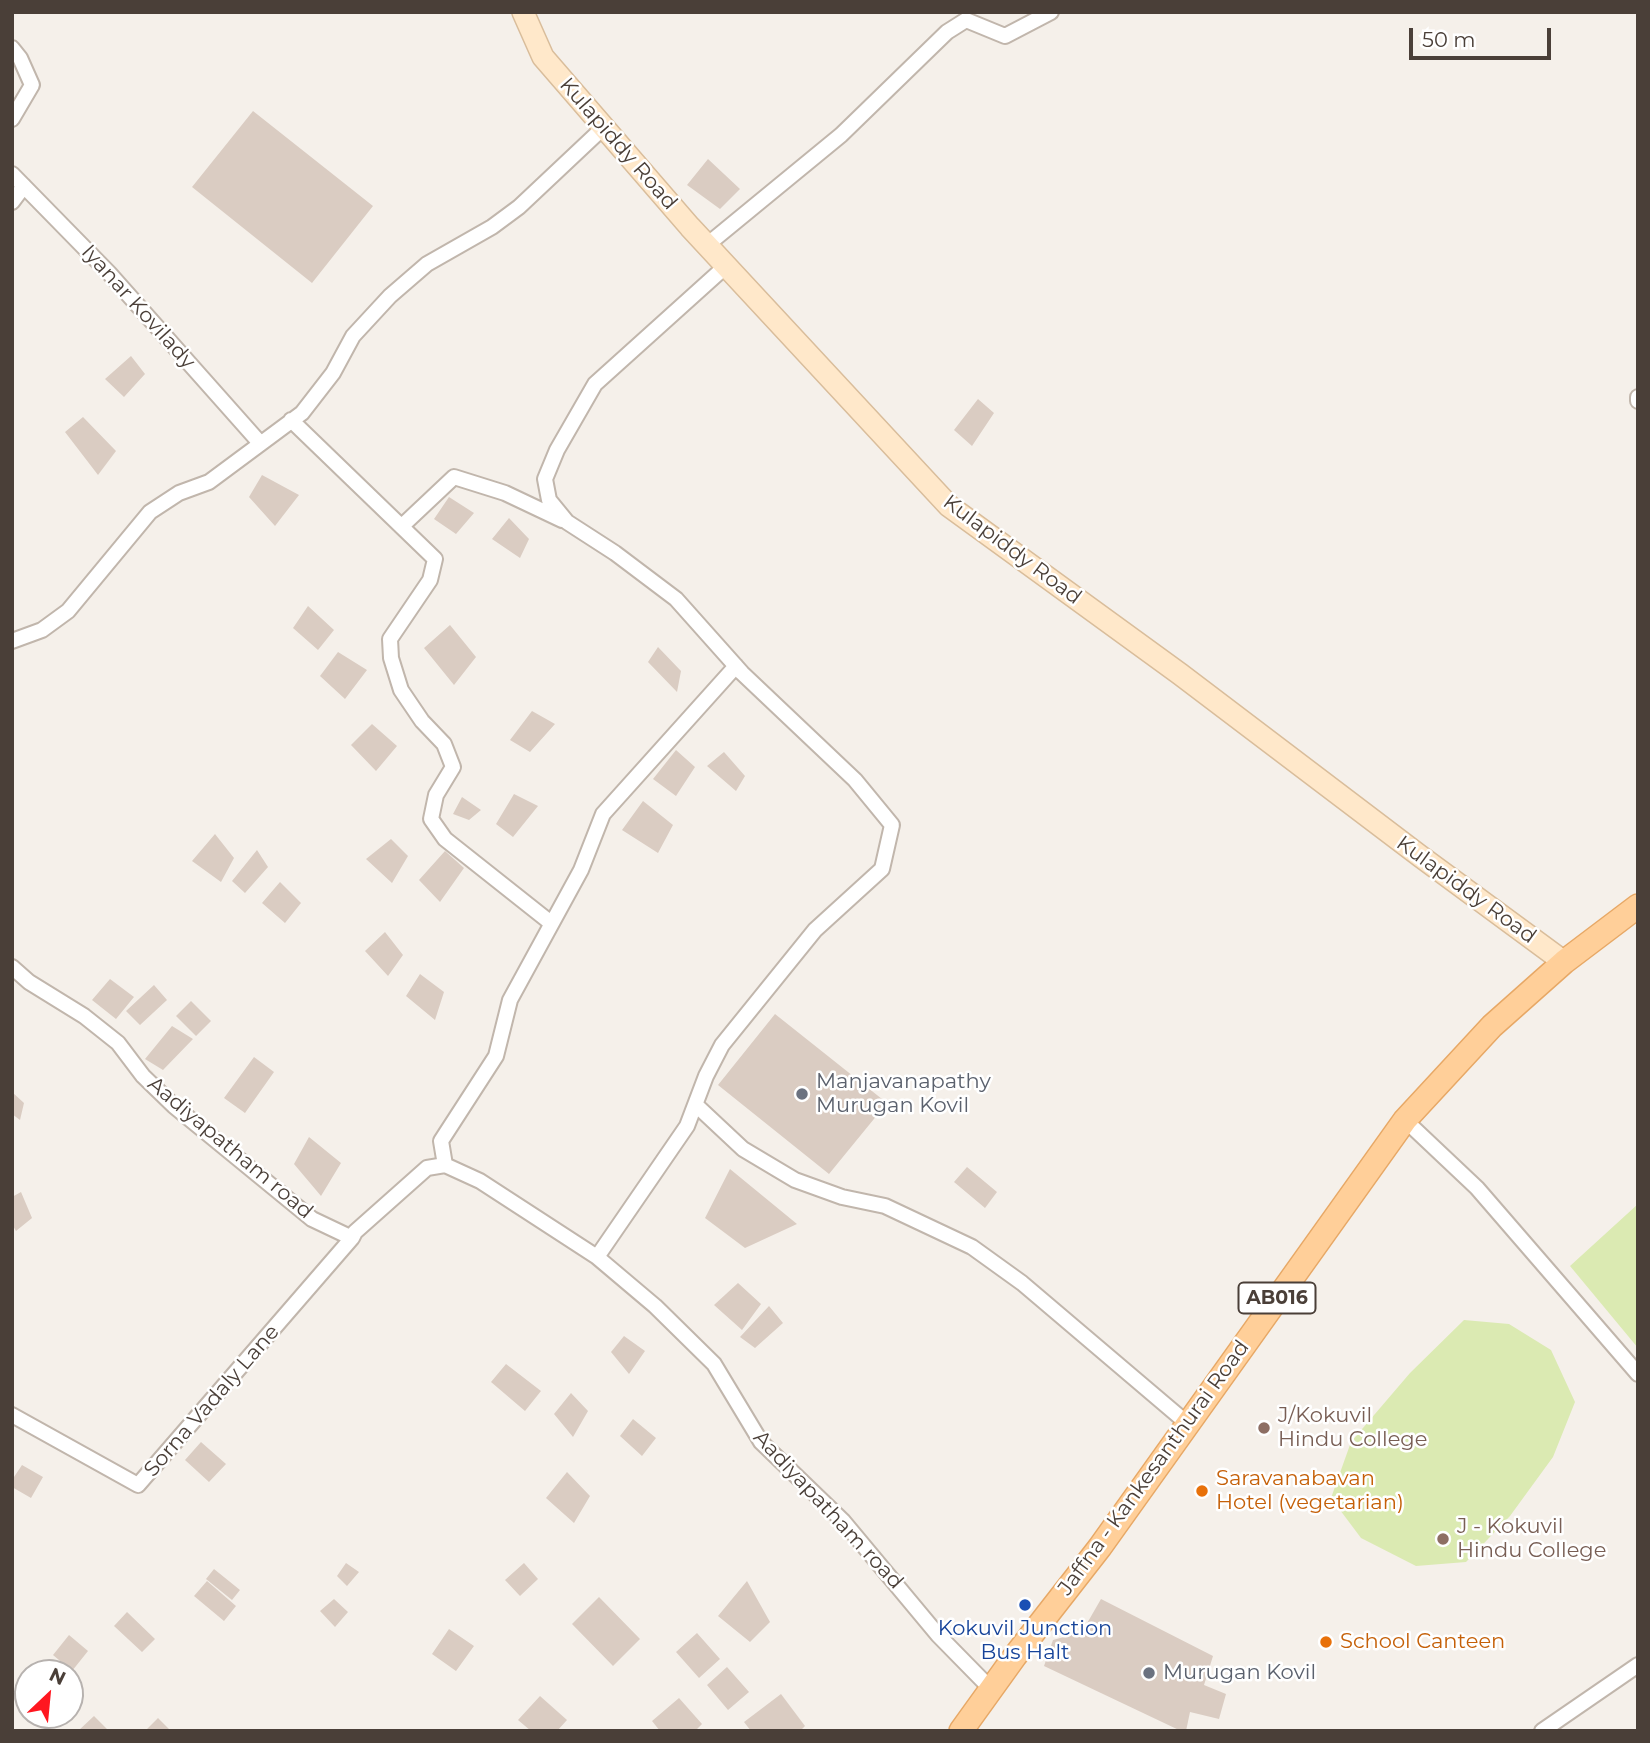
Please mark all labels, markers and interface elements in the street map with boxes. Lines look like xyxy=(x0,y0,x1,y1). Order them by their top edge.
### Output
scale bar xyxy=(1412,14,1554,58)
text: 50 m xyxy=(1422,27,1476,52)
street label: Kulapiddy Road xyxy=(554,73,682,215)
street label: Iyanar Kovilady xyxy=(76,240,200,374)
street label: Kulapiddy Road xyxy=(938,490,1086,610)
street label: Kulapiddy Road xyxy=(1391,831,1541,949)
place label: Manjavanapathy Murugan Kovil xyxy=(816,1069,991,1119)
street label: Aadiyapatham road xyxy=(142,1072,318,1224)
marker: Manjavanapathy Murugan Kovil xyxy=(794,1086,810,1102)
road number: AB016 xyxy=(1238,1282,1316,1314)
street label: Sorna Vadaly Lane xyxy=(139,1320,285,1482)
street label: Jaffna - Kankesanthurai Road xyxy=(1053,1336,1255,1600)
place label: J/Kokuvil Hindu College xyxy=(1278,1403,1427,1453)
marker: J/Kokuvil Hindu College xyxy=(1256,1420,1272,1436)
street label: Aadiyapatham road xyxy=(748,1425,908,1595)
place label: Saravanabavan Hotel (vegetarian) xyxy=(1216,1466,1404,1516)
marker: Saravanabavan Hotel (vegetarian) xyxy=(1194,1483,1210,1499)
place label: J - Kokuvil Hindu College xyxy=(1457,1514,1606,1564)
marker: J - Kokuvil Hindu College xyxy=(1435,1531,1451,1547)
marker: Kokuvil Junction Bus Halt xyxy=(1017,1597,1033,1613)
place label: Kokuvil Junction Bus Halt xyxy=(938,1616,1112,1666)
place label: School Canteen xyxy=(1340,1629,1505,1655)
marker: School Canteen xyxy=(1318,1634,1334,1650)
north arrow xyxy=(14,1659,84,1729)
place label: Murugan Kovil xyxy=(1163,1660,1316,1686)
text: N xyxy=(46,1663,69,1690)
marker: Murugan Kovil xyxy=(1141,1665,1157,1681)

